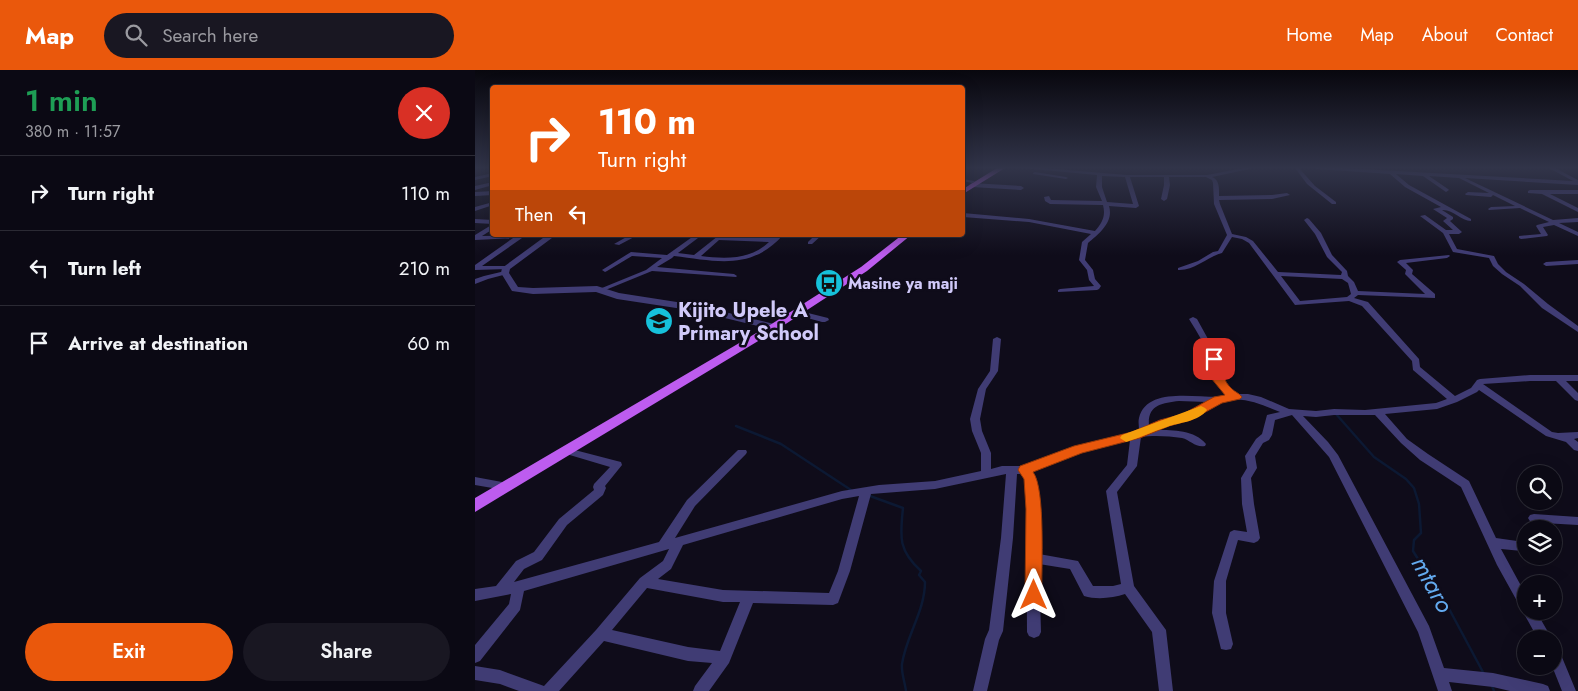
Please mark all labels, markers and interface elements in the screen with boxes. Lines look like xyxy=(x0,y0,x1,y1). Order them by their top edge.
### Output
search box xyxy=(104,13,454,58)
text: Map xyxy=(25,18,74,53)
icon: search xyxy=(122,21,150,49)
text: Search here xyxy=(162,22,258,49)
text: Home xyxy=(1286,22,1332,48)
text: Map xyxy=(1360,22,1394,48)
text: About xyxy=(1422,22,1467,48)
text: Contact xyxy=(1495,22,1553,48)
text: 1 min xyxy=(25,79,98,122)
button: close xyxy=(398,87,450,139)
text: 110 m xyxy=(598,97,696,147)
icon: right xyxy=(515,105,580,170)
text: 380 m · 11:57 xyxy=(25,120,120,143)
text: Turn right xyxy=(598,143,686,175)
icon: right xyxy=(25,179,53,207)
text: Turn right xyxy=(68,180,154,207)
text: 110 m xyxy=(401,180,450,207)
icon: left xyxy=(564,200,592,228)
text: Then xyxy=(515,201,554,228)
icon: left xyxy=(25,254,53,282)
text: Turn left xyxy=(68,255,141,282)
text: 210 m xyxy=(399,255,450,282)
bus stop icon: Masine ya maji xyxy=(814,268,844,298)
place label: Masine ya maji xyxy=(848,272,958,295)
place label: Kijito Upele A Primary School xyxy=(678,296,819,348)
school or university icon: Kijito Upele A Primary School xyxy=(644,306,674,336)
icon: arrive xyxy=(25,329,53,357)
text: Arrive at destination xyxy=(68,330,248,357)
text: 60 m xyxy=(407,330,450,357)
pin xyxy=(1193,338,1235,380)
icon: arrive xyxy=(1200,345,1228,373)
map controls xyxy=(1517,465,1562,675)
button: search xyxy=(1517,465,1562,510)
button: layers xyxy=(1517,520,1562,565)
water label: mtaro xyxy=(1403,549,1464,620)
position arrow xyxy=(1007,568,1059,620)
button: + xyxy=(1517,575,1562,620)
button: Exit xyxy=(25,623,233,681)
button: Share xyxy=(243,623,450,681)
button: − xyxy=(1517,630,1562,675)

